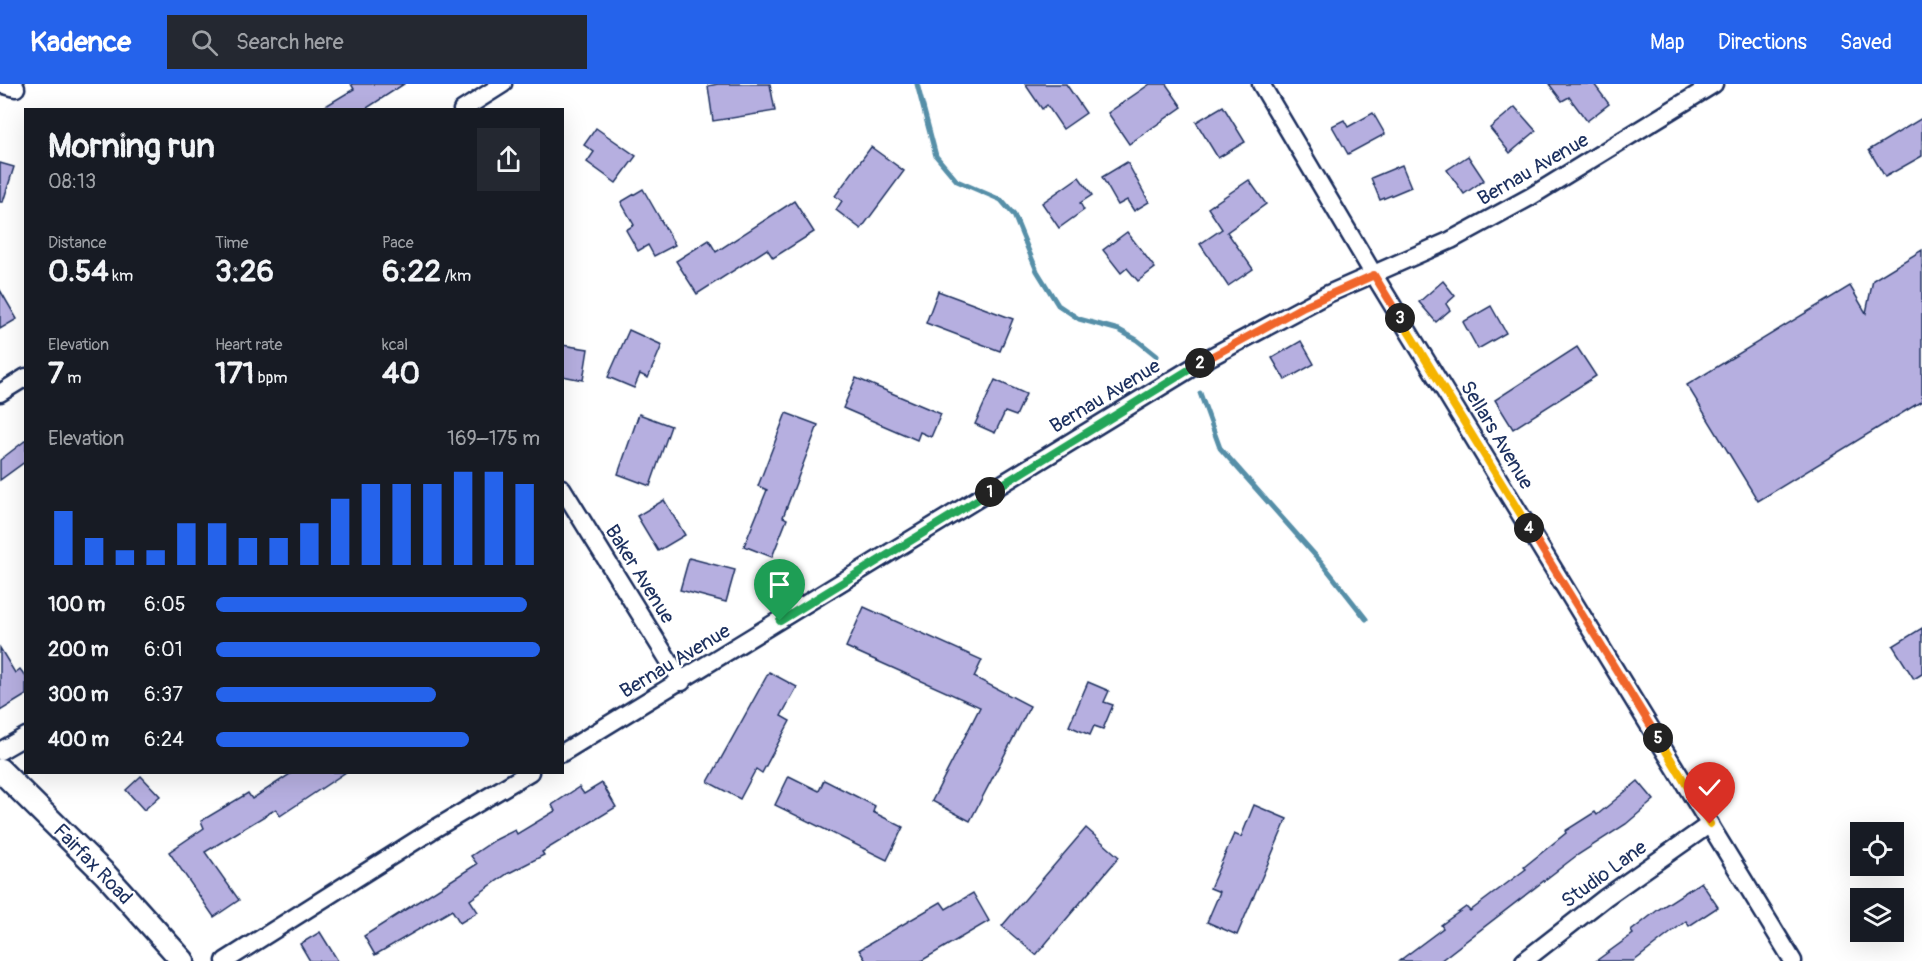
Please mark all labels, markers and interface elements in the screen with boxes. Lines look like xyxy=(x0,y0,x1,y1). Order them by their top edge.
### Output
search box xyxy=(167,15,587,69)
text: Kadence xyxy=(30,25,131,60)
icon: search xyxy=(188,26,221,59)
text: Search here xyxy=(236,28,343,56)
text: Map xyxy=(1650,29,1685,56)
text: Directions xyxy=(1718,29,1807,56)
text: Saved xyxy=(1840,29,1892,56)
text: Morning run xyxy=(48,126,215,167)
street label: Bernau Avenue xyxy=(1473,127,1593,211)
button: share xyxy=(477,128,540,191)
text: 08:13 xyxy=(48,169,96,194)
text: Distance xyxy=(48,233,107,253)
text: Time xyxy=(215,233,248,253)
text: Pace xyxy=(382,233,414,253)
text: 0.54 xyxy=(48,253,109,290)
text: 3:26 xyxy=(215,253,274,290)
text: 6:22 xyxy=(382,253,441,290)
text: km xyxy=(109,266,133,286)
text: /km xyxy=(441,266,471,286)
pin: 3 xyxy=(1385,303,1415,333)
text: 3 xyxy=(1396,308,1404,328)
text: Elevation xyxy=(48,335,109,355)
text: Heart rate xyxy=(215,335,282,355)
text: kcal xyxy=(382,335,408,355)
pin: 2 xyxy=(1185,348,1215,378)
street label: Bernau Avenue xyxy=(1045,353,1165,439)
text: 2 xyxy=(1196,353,1204,373)
text: 7 xyxy=(48,355,64,392)
text: 171 xyxy=(215,355,254,392)
text: 40 xyxy=(382,355,420,392)
text: m xyxy=(64,368,82,388)
text: bpm xyxy=(254,368,287,388)
street label: Sellars Avenue xyxy=(1455,376,1539,494)
text: Elevation xyxy=(48,426,124,451)
text: 169–175 m xyxy=(447,426,540,451)
pin: 1 xyxy=(975,477,1005,507)
text: 1 xyxy=(987,482,993,502)
pin: 4 xyxy=(1514,513,1544,543)
text: 4 xyxy=(1524,518,1534,538)
street label: Baker Avenue xyxy=(600,520,680,628)
pin xyxy=(754,559,805,621)
icon: arrive xyxy=(763,568,796,601)
text: 100 m xyxy=(48,592,105,617)
text: 6:05 xyxy=(144,592,185,617)
street label: Bernau Avenue xyxy=(615,618,735,704)
text: 200 m xyxy=(48,637,109,662)
text: 6:01 xyxy=(144,637,182,662)
text: 300 m xyxy=(48,682,109,707)
text: 6:37 xyxy=(144,682,183,707)
pin: 5 xyxy=(1643,723,1673,753)
text: 400 m xyxy=(48,727,109,752)
text: 6:24 xyxy=(144,727,184,752)
text: 5 xyxy=(1654,728,1662,748)
pin xyxy=(1684,762,1735,824)
icon: check xyxy=(1693,771,1726,804)
street label: Fairfax Road xyxy=(48,818,138,910)
map controls xyxy=(1850,822,1904,942)
button: locate xyxy=(1850,822,1904,876)
street label: Studio Lane xyxy=(1556,835,1652,913)
button: layers xyxy=(1850,888,1904,942)

